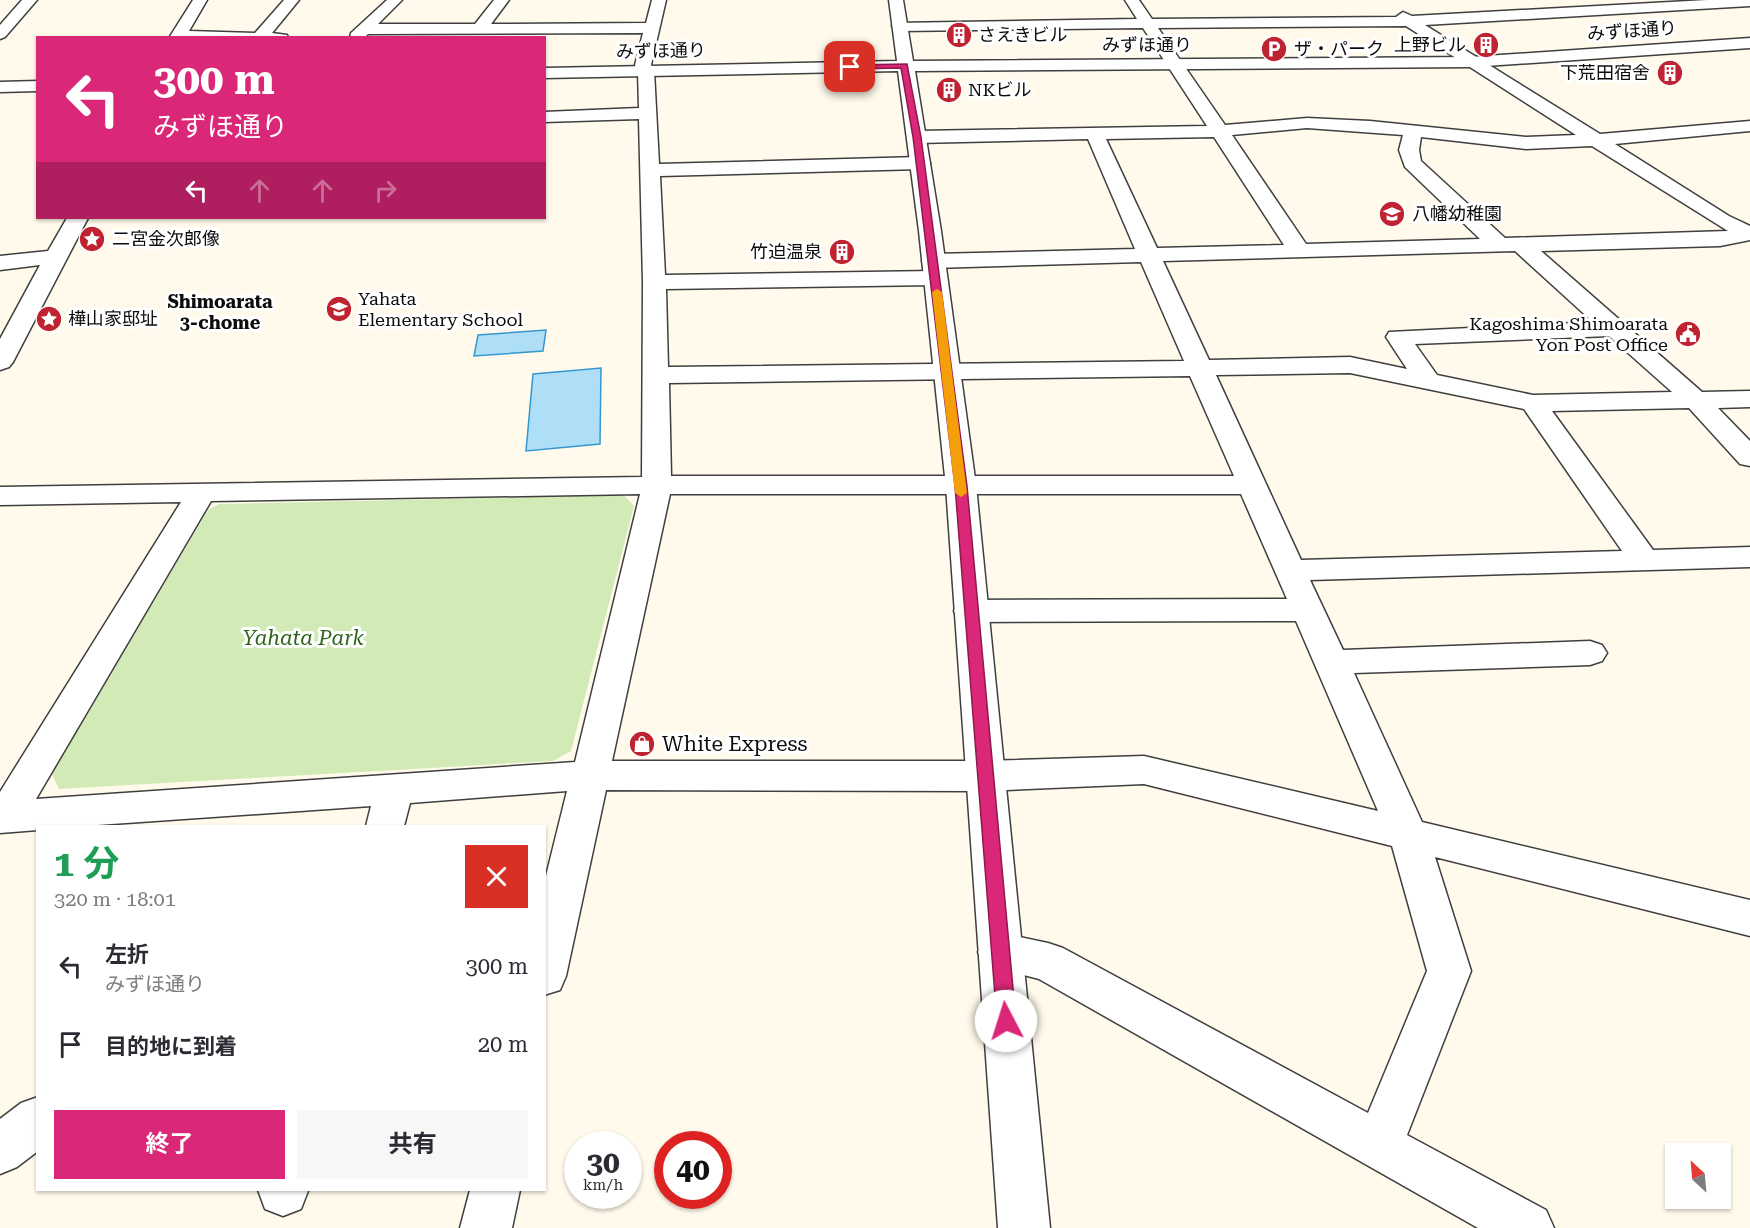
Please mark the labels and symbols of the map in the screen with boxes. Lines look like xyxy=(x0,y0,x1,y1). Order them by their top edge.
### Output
street label: みずほ通り xyxy=(1586,17,1678,44)
building icon: さえきビル xyxy=(944,20,974,50)
place label: さえきビル xyxy=(978,24,1067,45)
building icon: 上野ビル xyxy=(1471,30,1501,60)
street label: みずほ通り xyxy=(1102,34,1192,55)
parking icon: ザ・パーク xyxy=(1259,34,1289,64)
place label: 上野ビル xyxy=(1394,34,1466,55)
place label: ザ・パーク xyxy=(1294,38,1384,59)
street label: みずほ通り xyxy=(616,39,706,62)
pin xyxy=(824,41,875,92)
building icon: 下荒田宿舍 xyxy=(1655,58,1685,88)
place label: 下荒田宿舍 xyxy=(1560,62,1650,83)
building icon: NKビル xyxy=(934,75,964,105)
place label: NKビル xyxy=(968,79,1032,100)
school or university icon: 八幡幼稚園 xyxy=(1377,199,1407,229)
place label: 八幡幼稚園 xyxy=(1412,203,1502,224)
place icon: 二宮金次郎像 xyxy=(77,224,107,254)
place label: 二宮金次郎像 xyxy=(112,228,220,249)
building icon: 竹迫温泉 xyxy=(827,237,857,267)
place label: 竹迫温泉 xyxy=(750,241,822,262)
place label: Yahata Elementary School xyxy=(358,288,523,330)
district label: Shimoarata 3-chome xyxy=(167,291,273,333)
school or university icon: Yahata Elementary School xyxy=(324,294,354,324)
place icon: 樺山家邸址 xyxy=(34,304,64,334)
place label: 樺山家邸址 xyxy=(68,308,158,329)
place label: Kagoshima Shimoarata Yon Post Office xyxy=(1469,313,1668,355)
public building icon: Kagoshima Shimoarata Yon Post Office xyxy=(1673,319,1703,349)
park label: Yahata Park xyxy=(242,626,364,650)
shop icon: White Express xyxy=(627,729,657,759)
place label: White Express xyxy=(662,732,807,756)
position arrow xyxy=(974,989,1038,1053)
speed limit sign: 40 xyxy=(654,1131,732,1209)
north arrow xyxy=(1665,1143,1731,1209)

